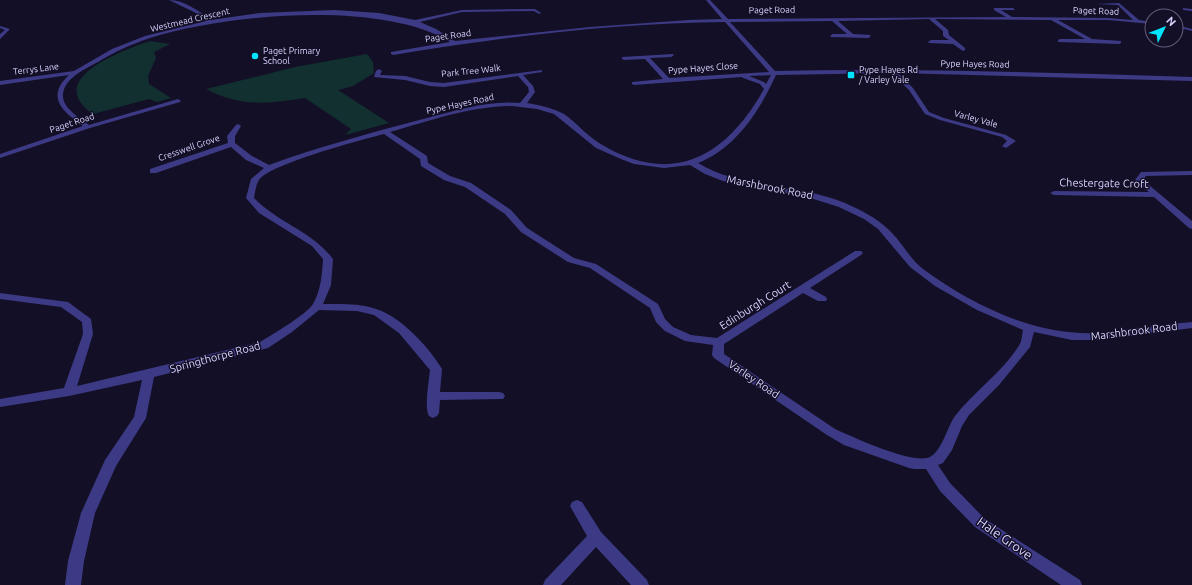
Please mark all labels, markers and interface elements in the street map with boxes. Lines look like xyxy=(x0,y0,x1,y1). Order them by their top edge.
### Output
street label: Paget Road xyxy=(749,5,795,15)
street label: Paget Road xyxy=(1073,5,1119,17)
street label: Westmead Crescent xyxy=(149,6,231,34)
north arrow xyxy=(1144,8,1184,48)
text: N xyxy=(1164,14,1179,28)
street label: Paget Road xyxy=(424,28,472,44)
place label: Paget Primary School xyxy=(263,46,321,66)
marker: Paget Primary School xyxy=(250,51,260,61)
street label: Pype Hayes Road xyxy=(940,58,1010,70)
street label: Terrys Lane xyxy=(12,61,60,77)
street label: Pype Hayes Close xyxy=(668,61,738,75)
street label: Park Tree Walk xyxy=(441,63,502,79)
place label: Pype Hayes Rd / Varley Vale xyxy=(858,65,918,85)
marker: Pype Hayes Rd / Varley Vale xyxy=(846,70,856,80)
street label: Pype Hayes Road xyxy=(425,92,495,116)
street label: Varley Vale xyxy=(953,108,999,130)
street label: Paget Road xyxy=(48,111,96,135)
street label: Cresswell Grove xyxy=(157,133,221,163)
street label: Marshbrook Road xyxy=(726,173,814,201)
street label: Chestergate Croft xyxy=(1059,176,1149,190)
street label: Edinburgh Court xyxy=(717,278,793,332)
street label: Marshbrook Road xyxy=(1090,320,1178,342)
street label: Springthorpe Road xyxy=(168,339,262,375)
street label: Varley Road xyxy=(726,358,782,400)
street label: Hale Grove xyxy=(975,514,1035,562)

